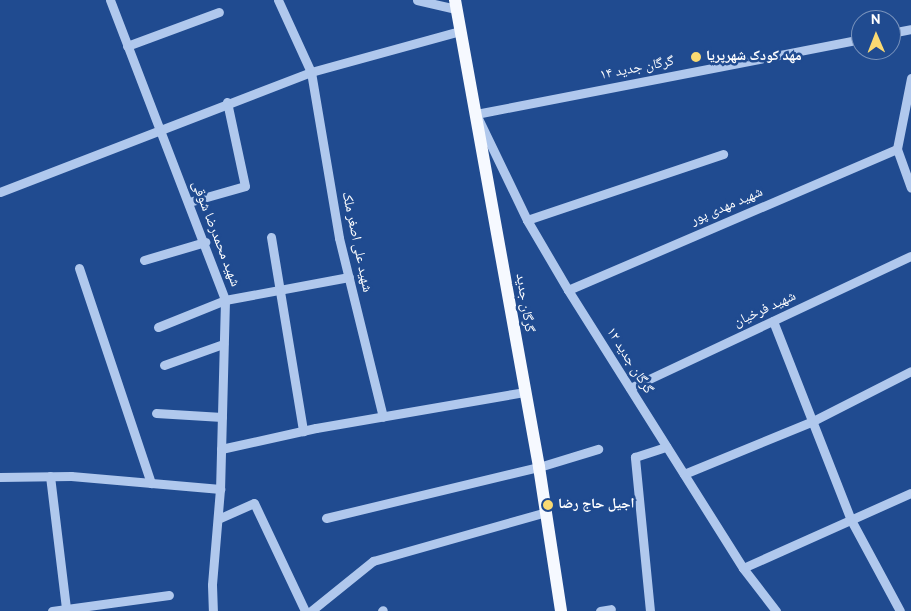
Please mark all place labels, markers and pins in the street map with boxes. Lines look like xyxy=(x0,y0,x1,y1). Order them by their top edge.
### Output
place label: مهد کودک شهرپریا xyxy=(706,49,802,65)
marker: مهد کودک شهرپریا xyxy=(690,51,702,63)
place label: اجیل حاج رضا xyxy=(558,497,634,513)
marker: اجیل حاج رضا xyxy=(542,499,554,511)

